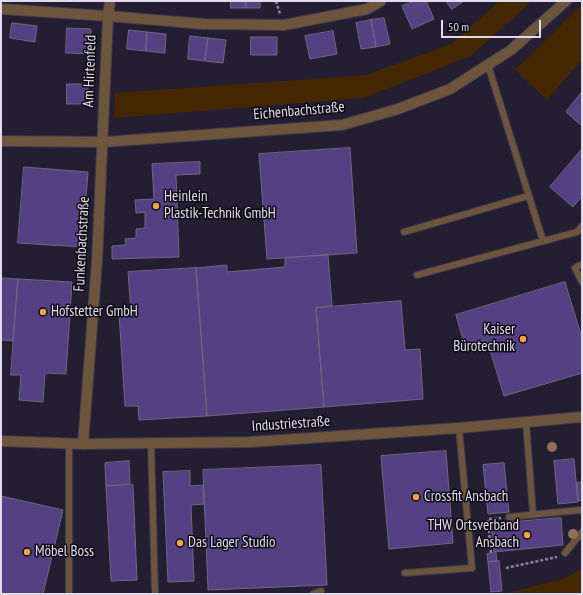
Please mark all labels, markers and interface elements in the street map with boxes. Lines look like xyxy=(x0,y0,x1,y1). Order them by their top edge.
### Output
scale bar xyxy=(443,12,543,38)
text: 50 m xyxy=(448,19,469,34)
street label: Am Hirtenfeld xyxy=(80,34,100,108)
street label: Eichenbachstraße xyxy=(253,98,345,124)
place label: Heinlein Plastik-Technik GmbH xyxy=(164,188,276,223)
street label: Funkenbachstraße xyxy=(71,196,93,292)
marker: Heinlein Plastik-Technik GmbH xyxy=(151,201,161,211)
place label: Hofstetter GmbH xyxy=(51,303,138,321)
marker: Hofstetter GmbH xyxy=(38,307,48,317)
place label: Kaiser Bürotechnik xyxy=(453,321,515,356)
marker: Kaiser Bürotechnik xyxy=(518,334,528,344)
street label: Industriestraße xyxy=(251,412,331,436)
place label: Crossfit Ansbach xyxy=(424,488,508,506)
marker: Crossfit Ansbach xyxy=(411,492,421,502)
place label: THW Ortsverband Ansbach xyxy=(427,517,519,552)
marker: THW Ortsverband Ansbach xyxy=(522,530,532,540)
place label: Das Lager Studio xyxy=(188,534,275,552)
marker: Das Lager Studio xyxy=(175,538,185,548)
place label: Möbel Boss xyxy=(35,543,94,561)
marker: Möbel Boss xyxy=(22,547,32,557)

